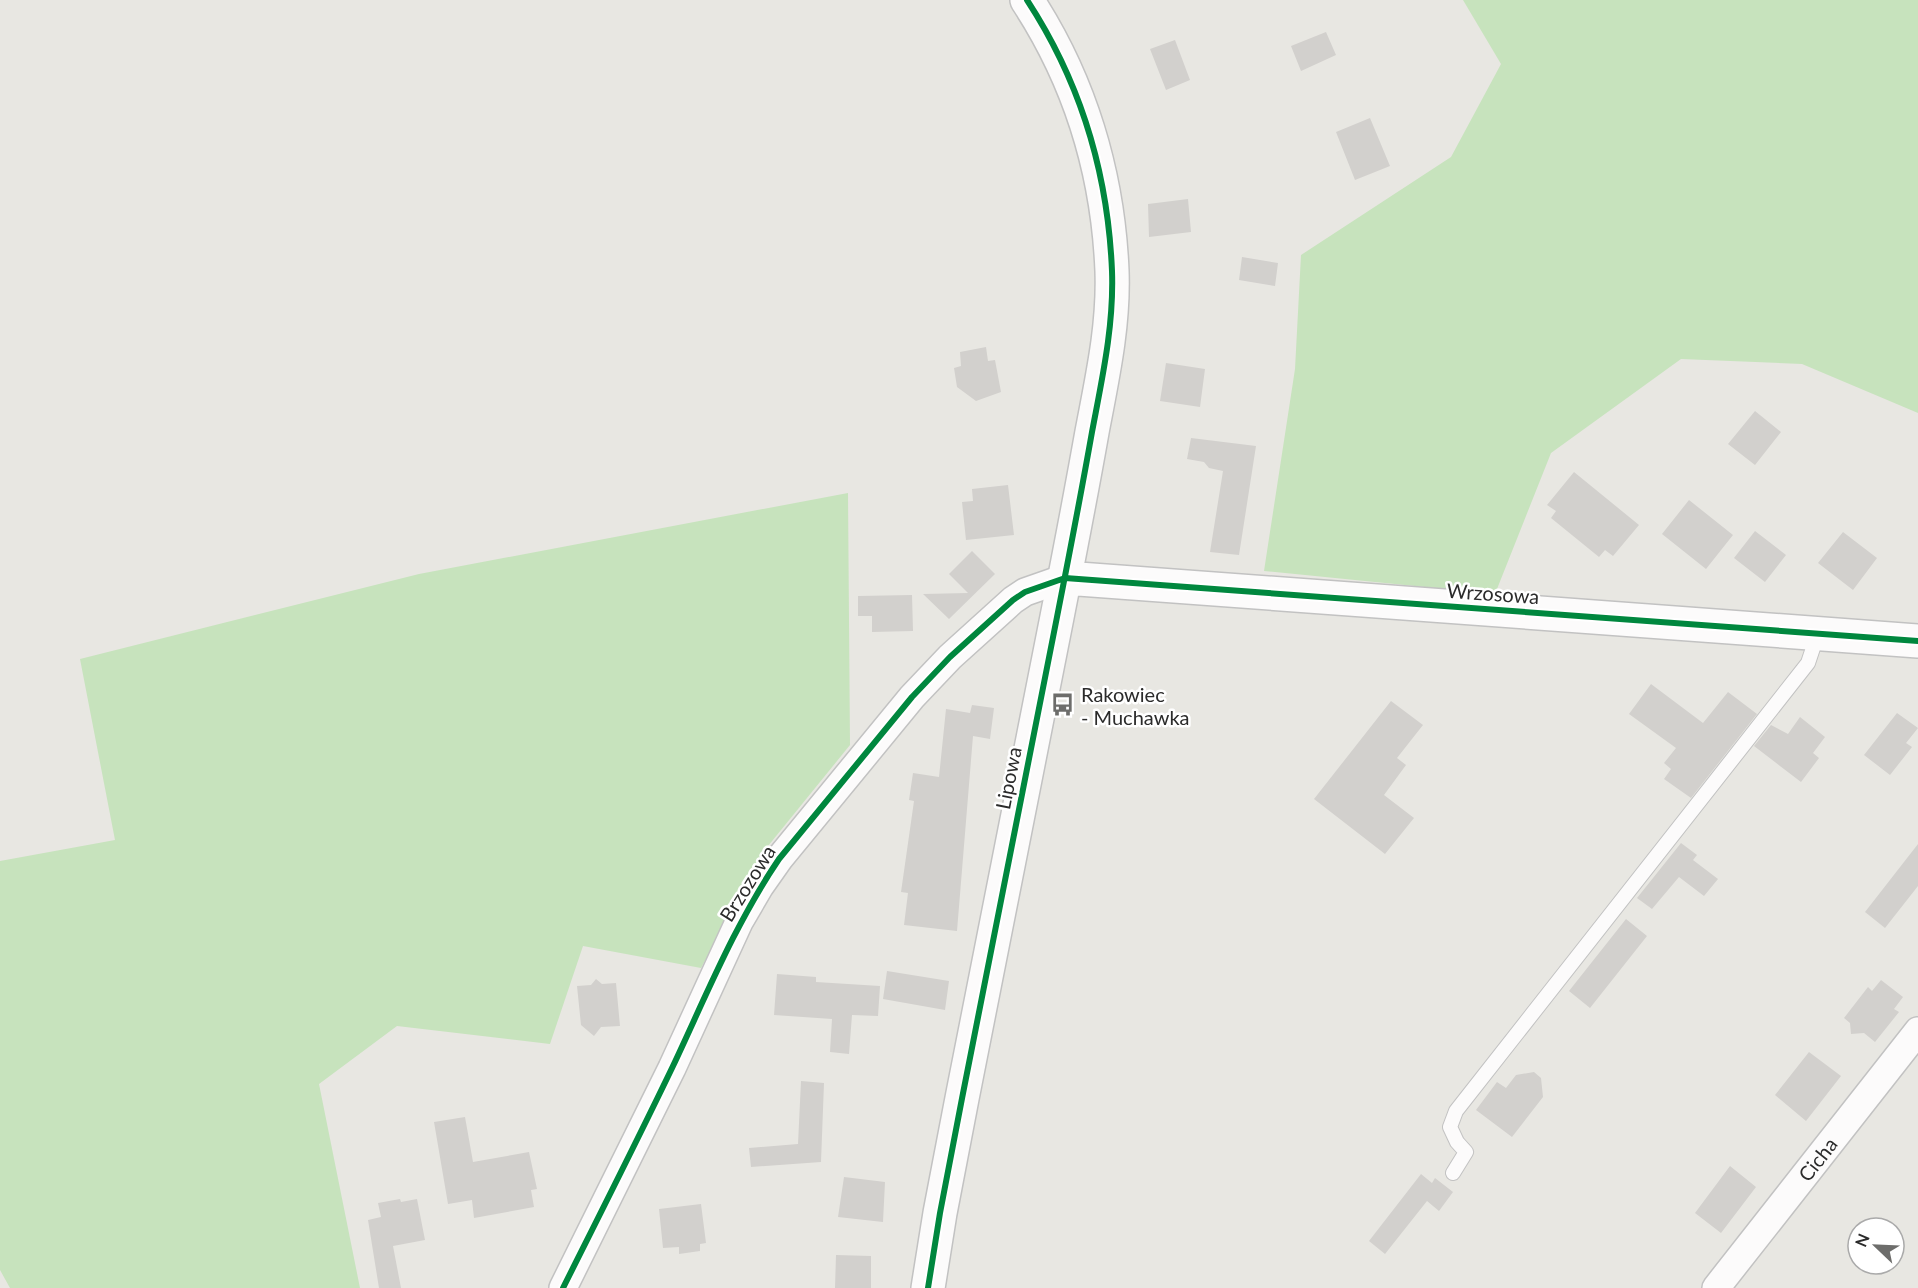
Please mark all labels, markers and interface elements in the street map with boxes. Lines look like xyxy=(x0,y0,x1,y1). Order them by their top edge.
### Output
street label: Wrzosowa xyxy=(1446,578,1540,608)
place label: Rakowiec - Muchawka xyxy=(1081,682,1190,729)
bus stop icon: Rakowiec - Muchawka xyxy=(1050,692,1076,718)
street label: Lipowa xyxy=(990,745,1026,811)
street label: Brzozowa xyxy=(714,840,780,926)
street label: Cicha xyxy=(1793,1132,1842,1186)
north arrow xyxy=(1846,1216,1906,1276)
text: N xyxy=(1851,1231,1873,1249)

